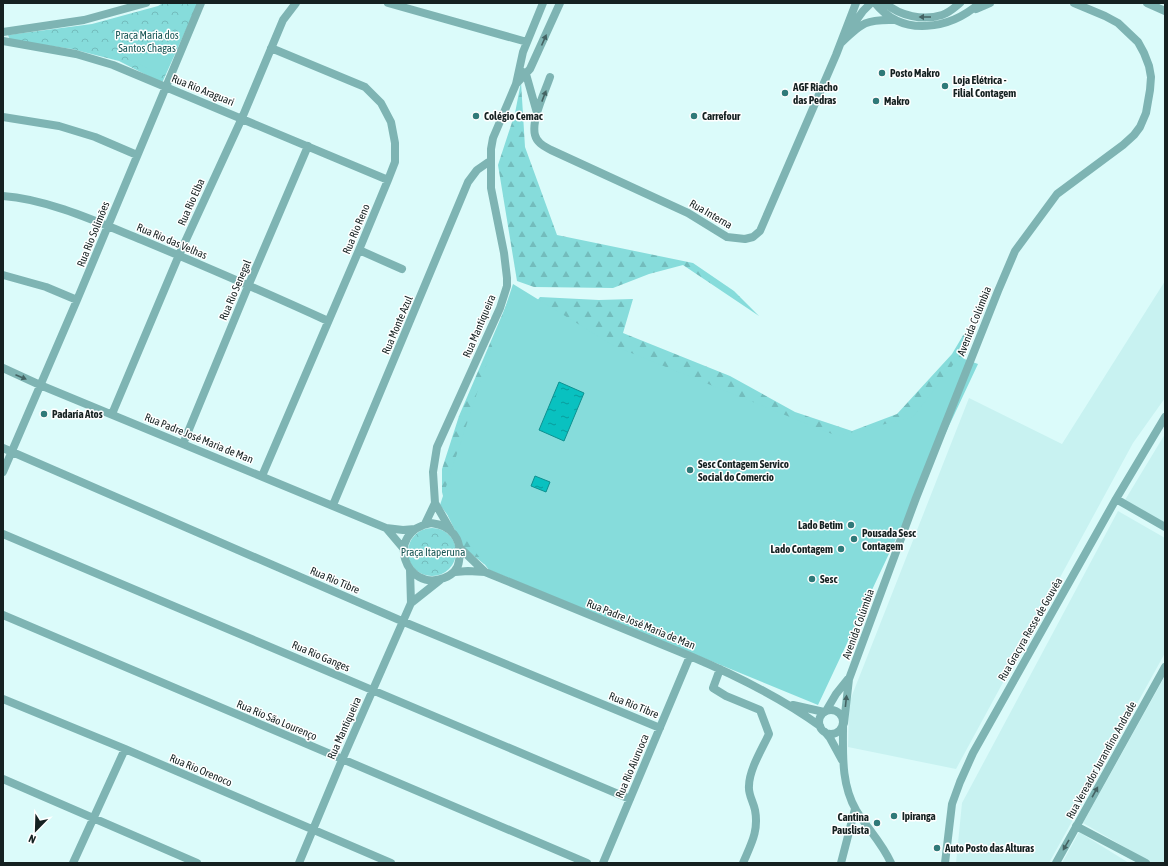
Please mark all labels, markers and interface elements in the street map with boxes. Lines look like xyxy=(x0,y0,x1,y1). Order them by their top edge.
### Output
one-way arrow xyxy=(918,14,931,20)
park label: Praça Maria dos Santos Chagas xyxy=(115,29,179,54)
one-way arrow xyxy=(541,34,547,45)
place label: Posto Makro xyxy=(890,67,940,79)
marker: Posto Makro xyxy=(877,68,887,78)
street label: Rua Rio Araguari xyxy=(170,72,236,108)
place label: Loja Elétrica - Filial Contagem xyxy=(953,74,1016,99)
place label: AGF Riacho das Pedras xyxy=(792,81,838,106)
marker: Loja Elétrica - Filial Contagem xyxy=(940,81,950,91)
marker: AGF Riacho das Pedras xyxy=(780,88,790,98)
one-way arrow xyxy=(541,89,547,101)
place label: Makro xyxy=(884,95,910,107)
marker: Makro xyxy=(871,96,881,106)
place label: Colégio Cemac xyxy=(484,110,544,122)
place label: Carrefour xyxy=(702,110,741,122)
marker: Colégio Cemac xyxy=(471,111,481,121)
marker: Carrefour xyxy=(689,111,699,121)
street label: Rua Rio Elba xyxy=(175,177,207,227)
street label: Rua Interna xyxy=(688,197,734,231)
street label: Rua Rio Solimões xyxy=(74,199,112,268)
street label: Rua Rio Reno xyxy=(340,202,372,256)
street label: Rua Rio das Velhas xyxy=(135,221,209,261)
street label: Rua Rio Senegal xyxy=(217,258,253,322)
street label: Avenida Colúmbia xyxy=(955,285,993,357)
street label: Rua Mantiqueira xyxy=(460,293,498,359)
street label: Rua Monte Azul xyxy=(379,294,415,356)
one-way arrow xyxy=(16,374,27,380)
place label: Padaría Atos xyxy=(52,408,103,420)
marker: Padaría Atos xyxy=(39,409,49,419)
street label: Rua Padre José Maria de Man xyxy=(143,411,255,465)
place label: Sesc Contagem Servico Social do Comercio xyxy=(698,458,789,483)
marker: Sesc Contagem Servico Social do Comercio xyxy=(685,465,695,475)
place label: Lado Betim xyxy=(798,519,843,531)
marker: Lado Betim xyxy=(846,520,856,530)
place label: Pousada Sesc Contagem xyxy=(862,527,917,552)
marker: Pousada Sesc Contagem xyxy=(849,534,859,544)
place label: Lado Contagem xyxy=(771,543,833,555)
marker: Lado Contagem xyxy=(836,544,846,554)
park label: Praça Itaperuna xyxy=(401,546,465,558)
street label: Rua Rio Tibre xyxy=(308,564,362,596)
place label: Sesc xyxy=(820,573,838,585)
marker: Sesc xyxy=(807,574,817,584)
street label: Rua Gracyra Resse de Gouvêa xyxy=(996,575,1064,683)
street label: Avenida Colúmbia xyxy=(840,587,876,661)
street label: Rua Padre José Maria de Man xyxy=(585,597,697,651)
street label: Rua Rio Ganges xyxy=(290,638,352,674)
street label: Rua Rio Tibre xyxy=(607,690,661,720)
street label: Rua Mantiqueira xyxy=(325,695,363,761)
one-way arrow xyxy=(843,695,849,707)
street label: Rua Rio São Lourenço xyxy=(235,698,319,742)
street label: Rua Vereador Jurandino Andrade xyxy=(1064,699,1138,821)
street label: Rua Rio Aiuruoca xyxy=(613,732,651,800)
street label: Rua Rio Orenoco xyxy=(168,751,234,789)
one-way arrow xyxy=(1092,786,1099,798)
north arrow xyxy=(16,810,56,850)
place label: Ipiranga xyxy=(902,810,936,822)
place label: Cantina Pauslista xyxy=(832,811,869,836)
marker: Ipiranga xyxy=(889,811,899,821)
marker: Cantina Pauslista xyxy=(872,818,882,828)
text: N xyxy=(27,832,37,846)
one-way arrow xyxy=(1063,839,1070,851)
place label: Auto Posto das Alturas xyxy=(944,842,1034,854)
marker: Auto Posto das Alturas xyxy=(932,843,942,853)

